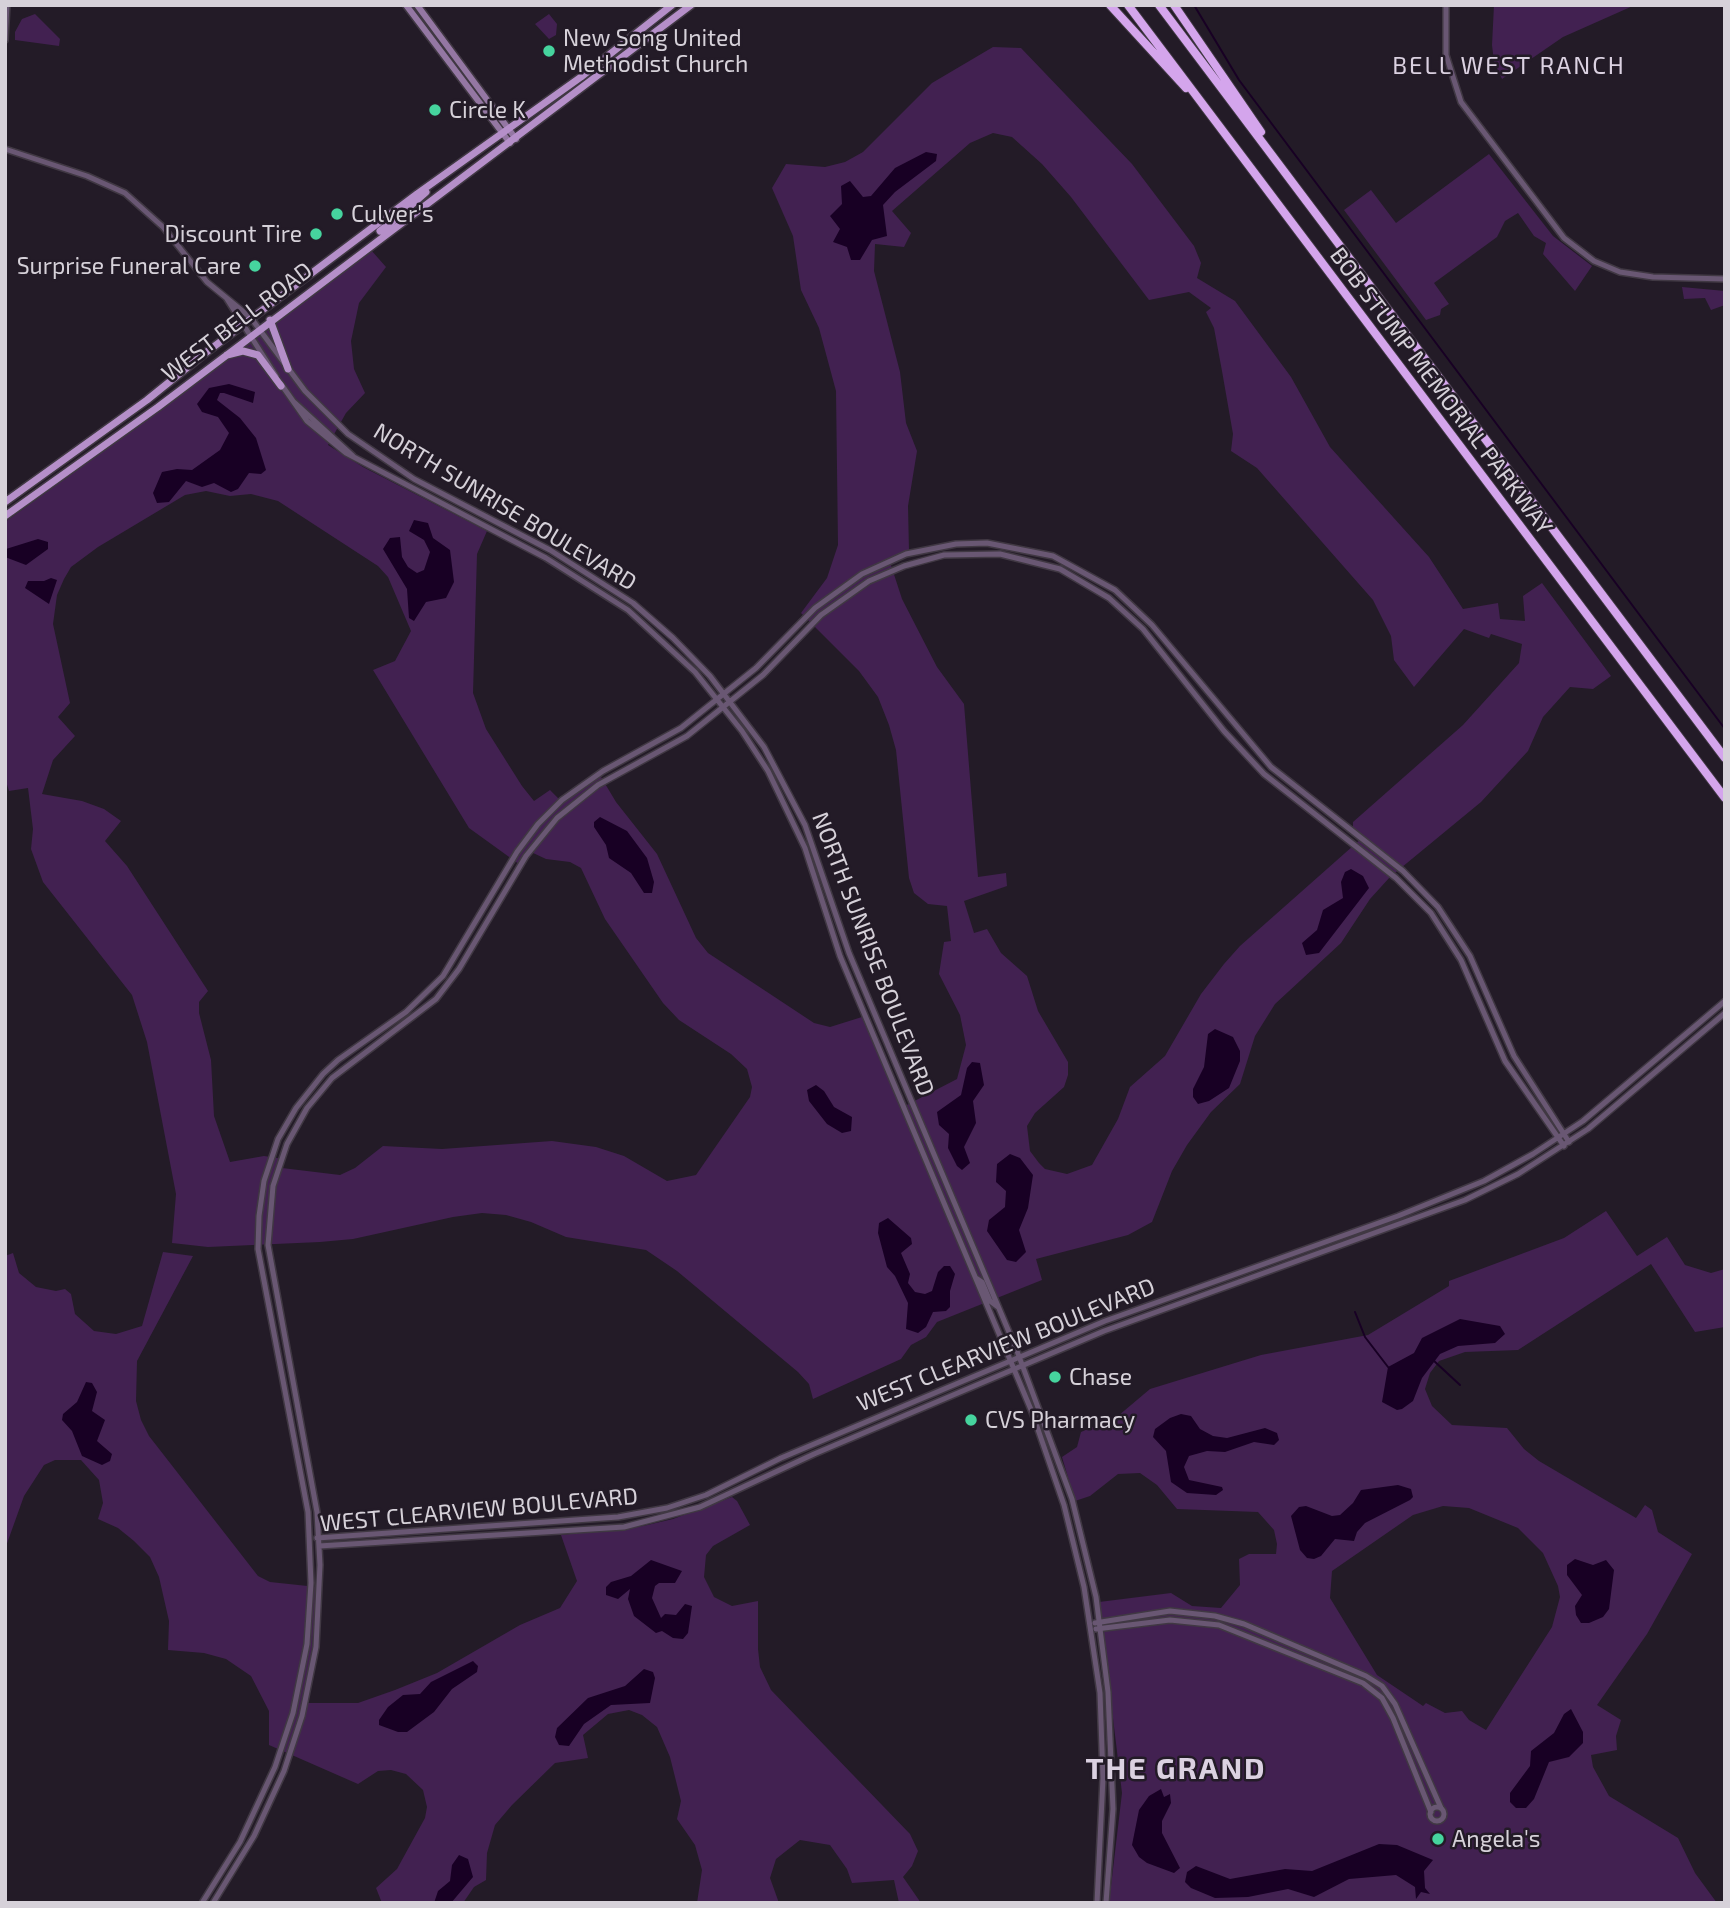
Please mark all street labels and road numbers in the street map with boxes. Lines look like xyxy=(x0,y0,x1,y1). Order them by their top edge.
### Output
street label: BOB STUMP MEMORIAL PARKWAY xyxy=(1324,242,1558,540)
street label: WEST BELL ROAD xyxy=(156,256,318,388)
street label: NORTH SUNRISE BOULEVARD xyxy=(369,417,641,597)
street label: NORTH SUNRISE BOULEVARD xyxy=(806,808,940,1100)
street label: WEST CLEARVIEW BOULEVARD xyxy=(853,1272,1159,1418)
street label: WEST CLEARVIEW BOULEVARD xyxy=(319,1482,639,1538)

